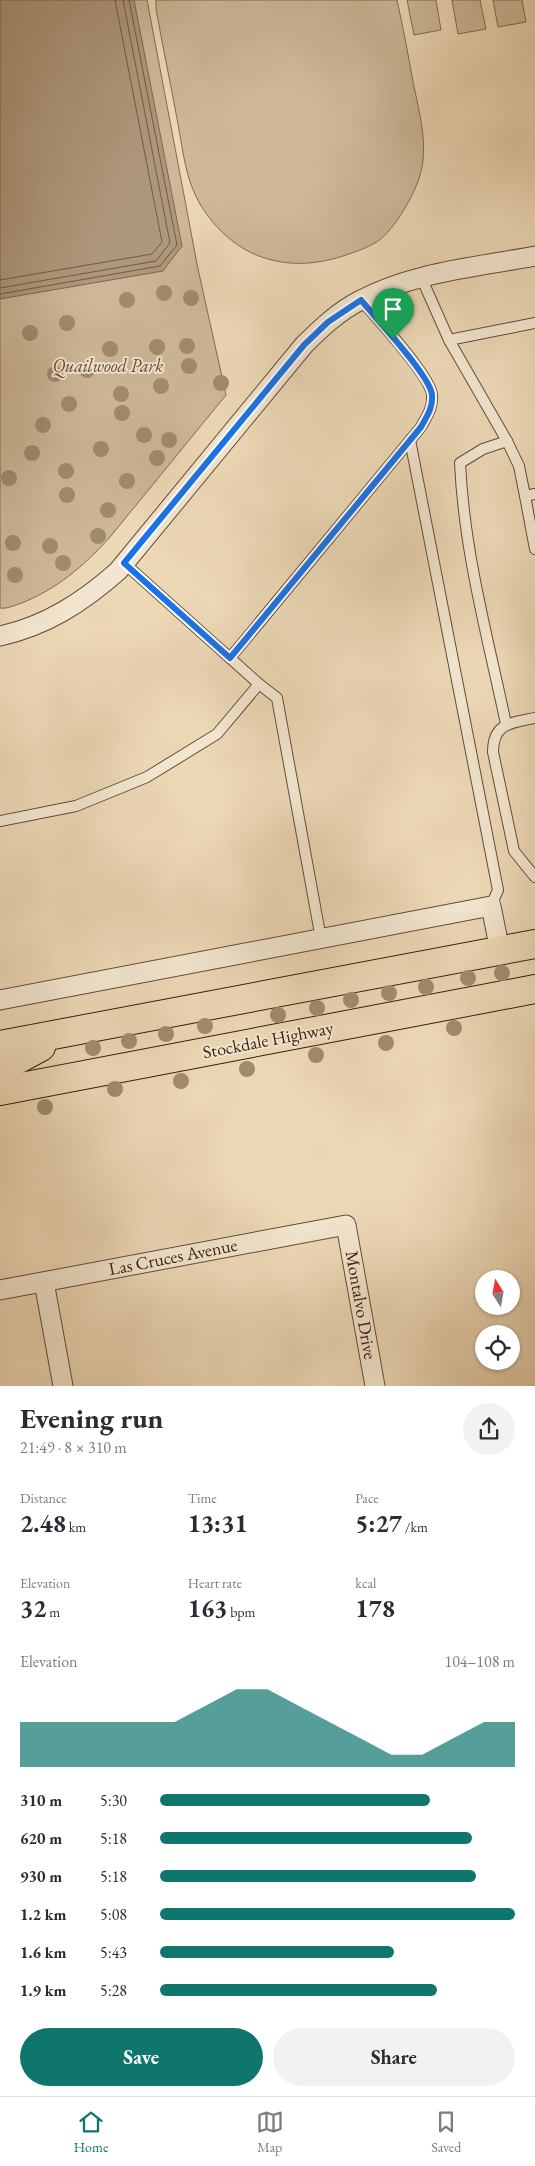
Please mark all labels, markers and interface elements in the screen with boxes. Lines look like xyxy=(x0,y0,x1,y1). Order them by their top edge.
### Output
pin xyxy=(372,288,414,339)
icon: arrive xyxy=(379,295,407,323)
park label: Quailwood Park xyxy=(53,354,163,378)
street label: Stockdale Highway xyxy=(201,1016,335,1063)
street label: Las Cruces Avenue xyxy=(107,1233,239,1280)
street label: Montalvo Drive xyxy=(341,1249,382,1361)
north arrow xyxy=(475,1270,520,1315)
map controls xyxy=(475,1270,520,1370)
button: locate xyxy=(475,1325,520,1370)
text: Evening run xyxy=(20,1400,163,1436)
button: share xyxy=(463,1403,515,1455)
text: 21:49 · 8 × 310 m xyxy=(20,1437,127,1458)
text: Distance xyxy=(20,1489,67,1507)
text: Time xyxy=(188,1489,217,1507)
text: Pace xyxy=(355,1489,379,1507)
text: 2.48 xyxy=(20,1507,66,1539)
text: 13:31 xyxy=(188,1507,248,1539)
text: 5:27 xyxy=(355,1507,402,1539)
text: km xyxy=(66,1518,86,1536)
text: /km xyxy=(402,1518,428,1536)
text: Elevation xyxy=(20,1574,70,1592)
text: Heart rate xyxy=(188,1574,242,1592)
text: kcal xyxy=(355,1574,376,1592)
text: 32 xyxy=(20,1592,46,1624)
text: 163 xyxy=(188,1592,227,1624)
text: 178 xyxy=(355,1592,395,1624)
text: m xyxy=(46,1603,60,1621)
text: bpm xyxy=(227,1603,256,1621)
text: Elevation xyxy=(20,1651,78,1672)
text: 104–108 m xyxy=(444,1651,515,1672)
text: 310 m xyxy=(20,1790,62,1811)
text: 5:30 xyxy=(100,1790,127,1811)
text: 620 m xyxy=(20,1828,62,1849)
text: 5:18 xyxy=(100,1828,127,1849)
text: 930 m xyxy=(20,1866,62,1887)
text: 5:18 xyxy=(100,1866,127,1887)
text: 1.2 km xyxy=(20,1904,66,1925)
text: 5:08 xyxy=(100,1904,127,1925)
text: 1.6 km xyxy=(20,1942,66,1963)
text: 5:43 xyxy=(100,1942,127,1963)
text: 1.9 km xyxy=(20,1980,66,2001)
text: 5:28 xyxy=(100,1980,127,2001)
button: Save xyxy=(20,2028,263,2086)
button: Share xyxy=(273,2028,515,2086)
tab: Home xyxy=(74,2108,108,2156)
tab: Map xyxy=(256,2108,284,2156)
tab: Saved xyxy=(431,2108,461,2156)

